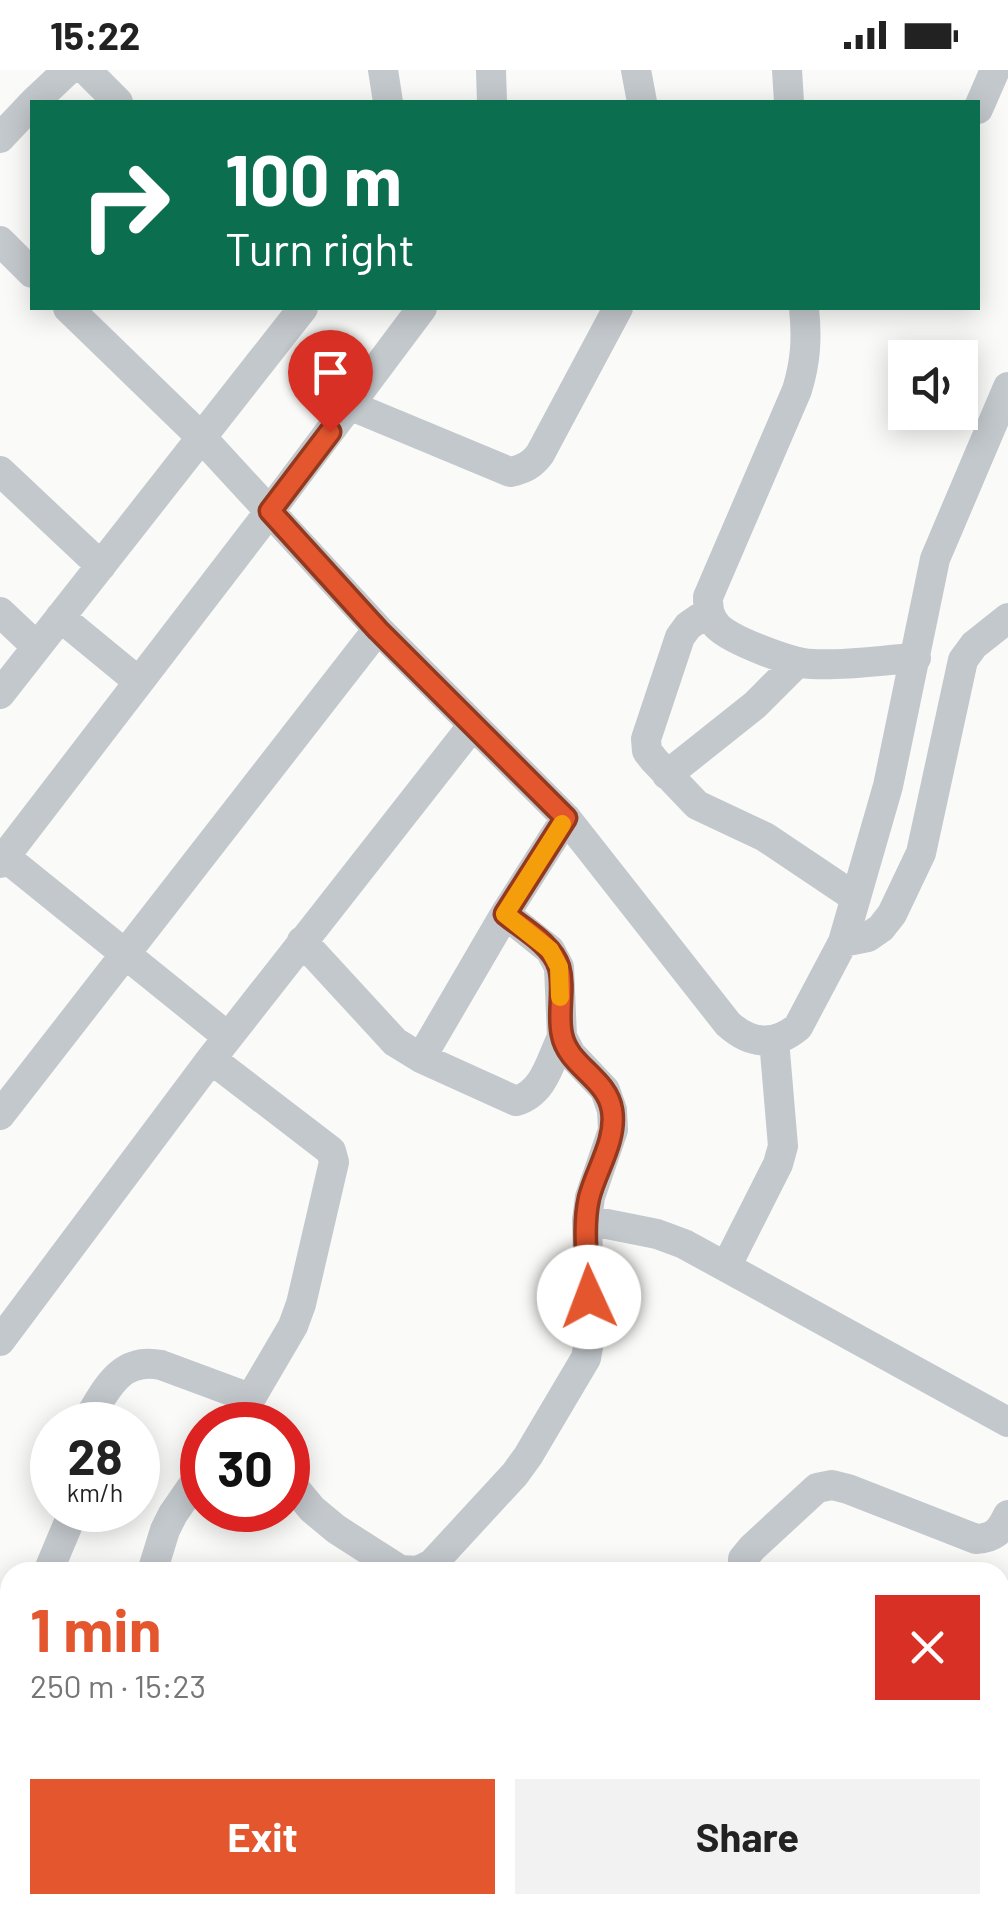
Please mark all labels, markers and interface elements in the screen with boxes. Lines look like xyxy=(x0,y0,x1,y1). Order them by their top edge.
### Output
text: 15:22 xyxy=(50,12,140,58)
text: 100 m xyxy=(225,136,402,220)
icon: right xyxy=(60,140,190,270)
text: Turn right xyxy=(225,221,415,275)
pin xyxy=(288,330,373,433)
map controls xyxy=(888,340,978,430)
button: sound xyxy=(888,340,978,430)
icon: arrive xyxy=(303,345,358,400)
position arrow xyxy=(537,1245,641,1349)
speed limit sign: 30 xyxy=(180,1402,310,1532)
text: 28 xyxy=(67,1425,123,1485)
text: km/h xyxy=(67,1477,123,1507)
text: 1 min xyxy=(30,1592,161,1664)
button: close xyxy=(875,1595,980,1700)
text: 250 m · 15:23 xyxy=(30,1666,206,1704)
button: Exit xyxy=(30,1779,495,1894)
button: Share xyxy=(515,1779,980,1894)

